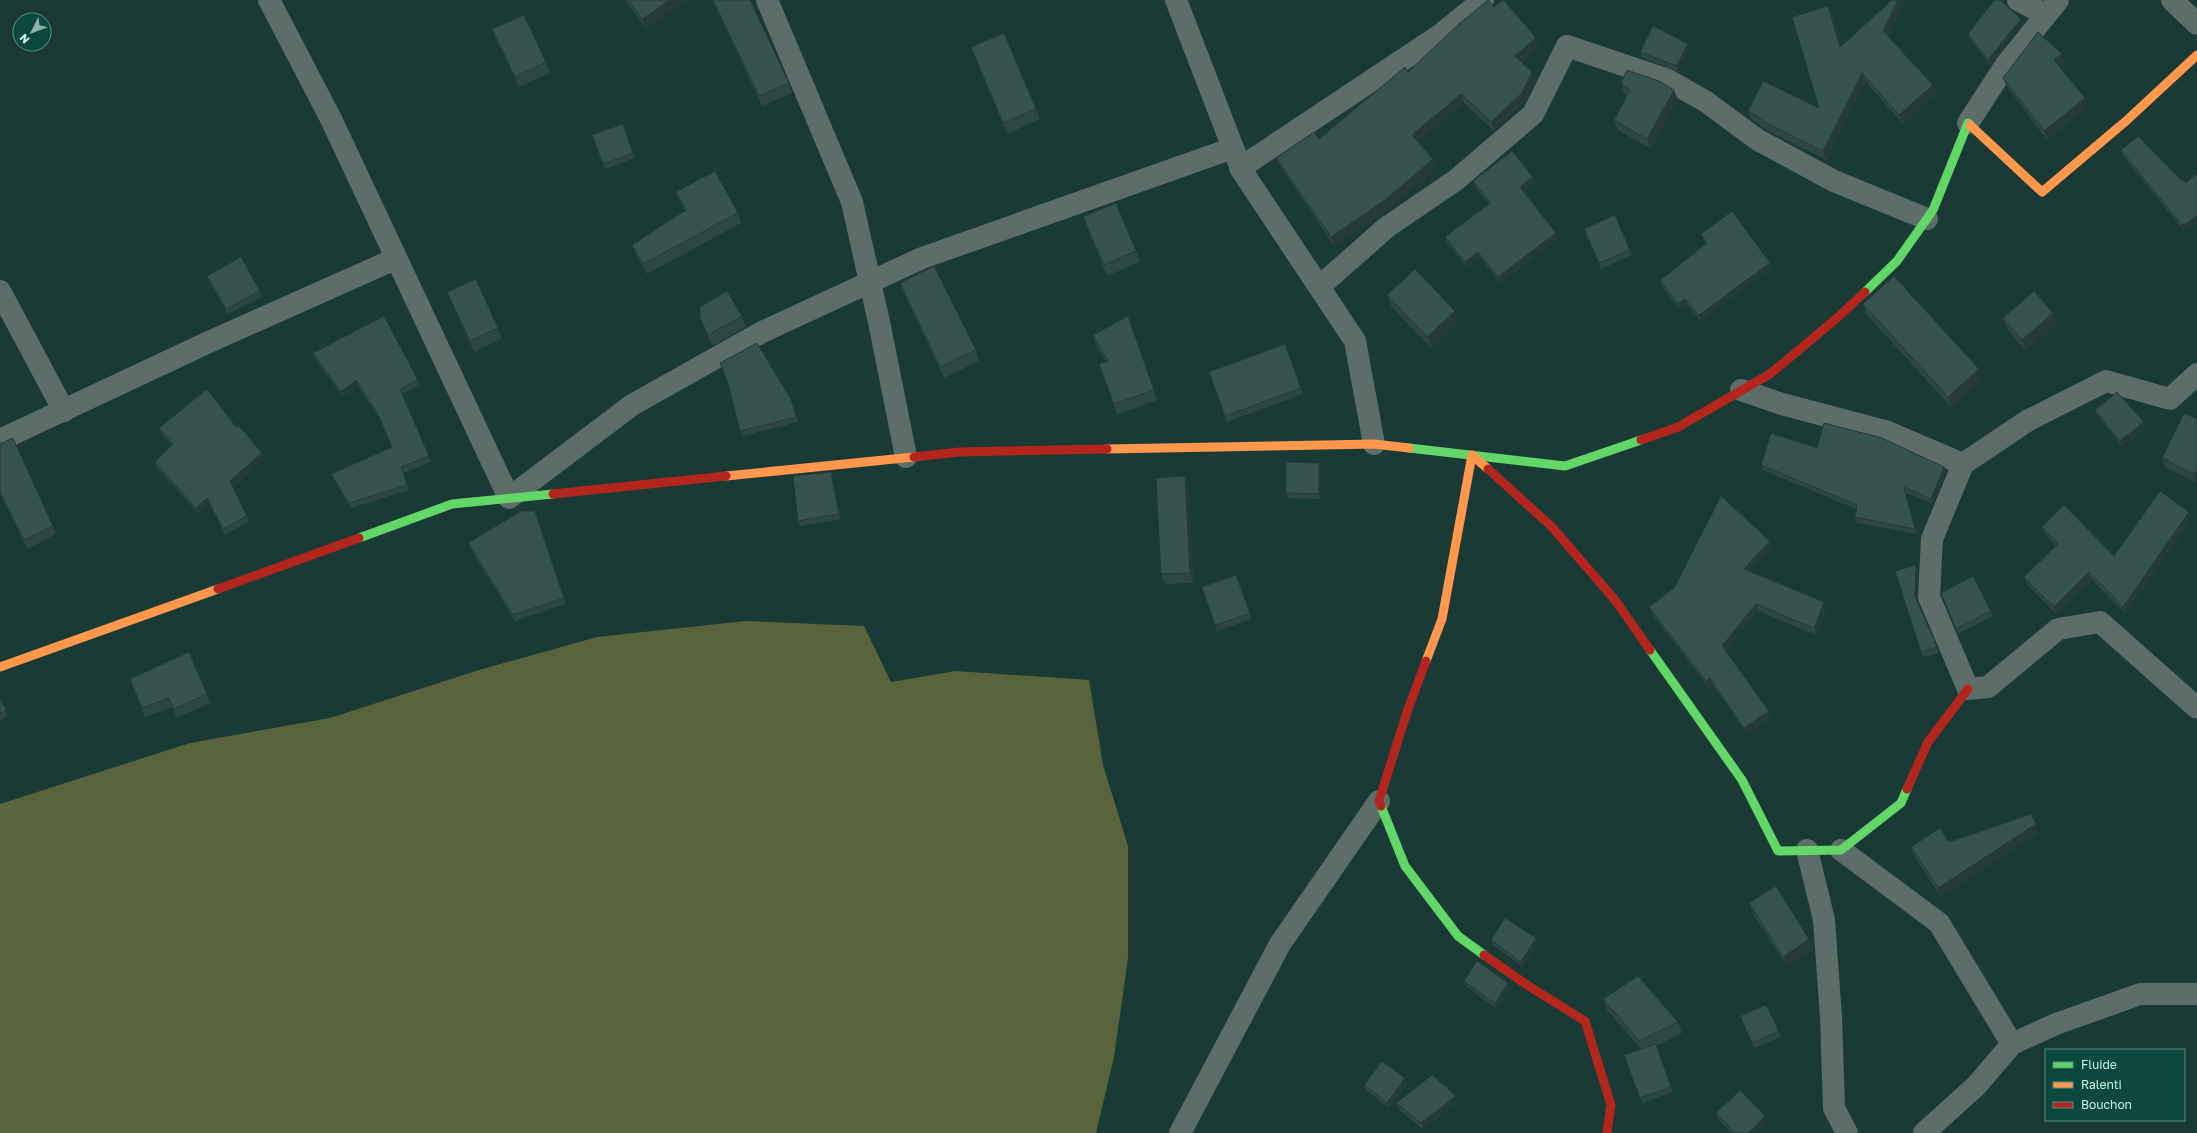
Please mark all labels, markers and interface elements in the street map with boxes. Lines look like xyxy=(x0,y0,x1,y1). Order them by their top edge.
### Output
north arrow xyxy=(12,12,52,52)
text: N xyxy=(17,32,32,46)
legend xyxy=(2045,1049,2185,1121)
text: Fluide xyxy=(2081,1057,2117,1072)
text: Ralenti xyxy=(2081,1077,2122,1092)
text: Bouchon xyxy=(2081,1097,2132,1112)

